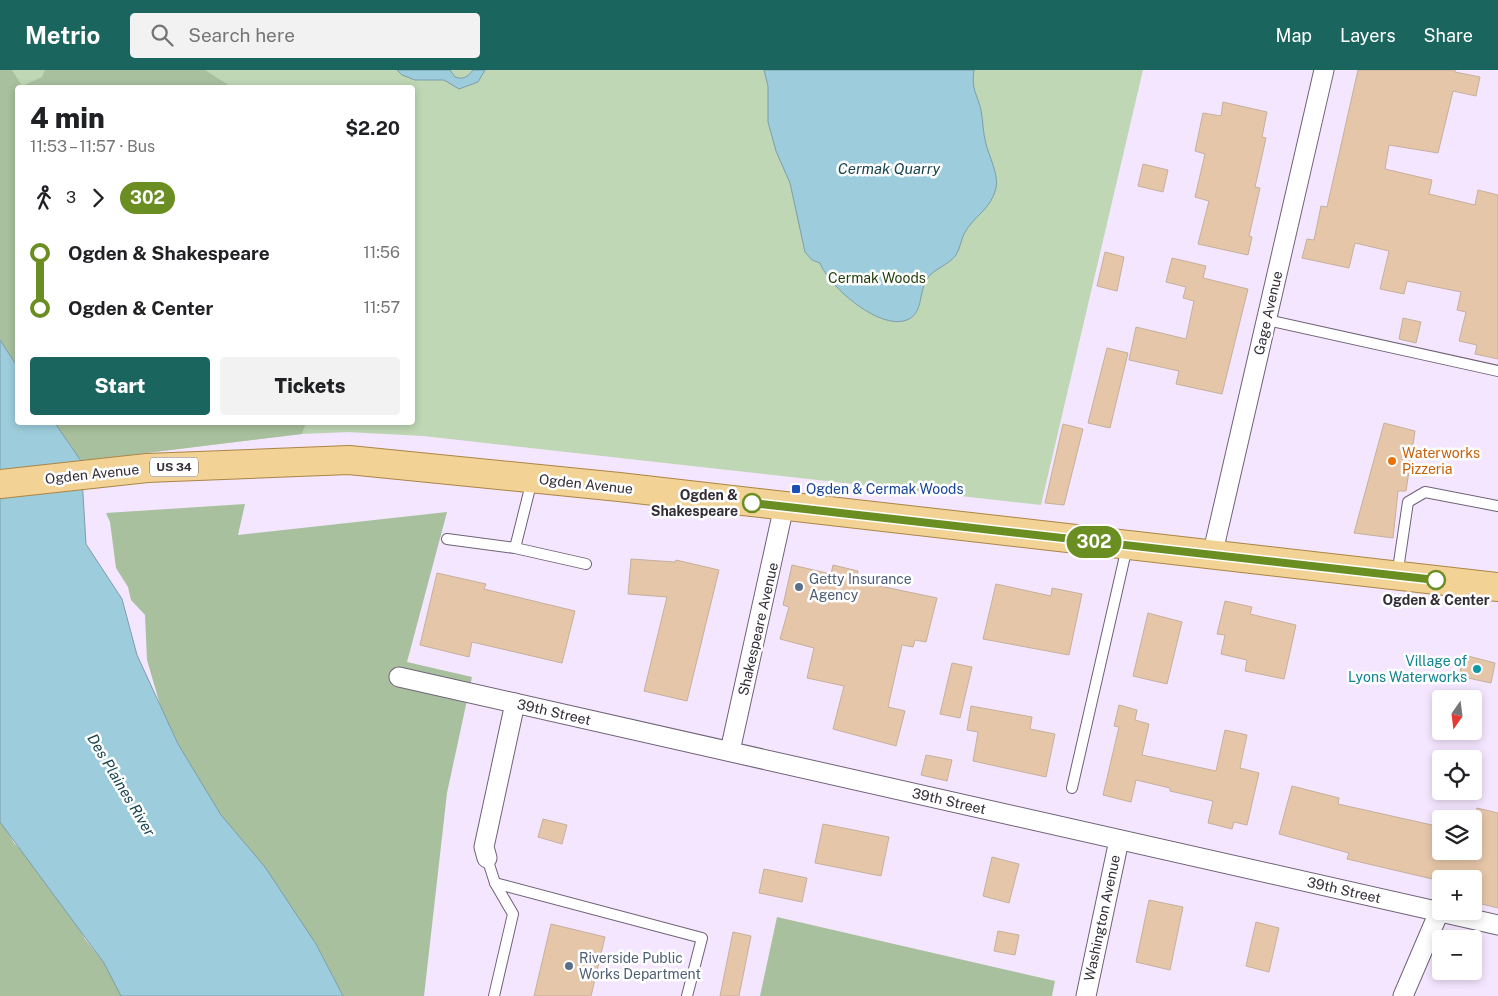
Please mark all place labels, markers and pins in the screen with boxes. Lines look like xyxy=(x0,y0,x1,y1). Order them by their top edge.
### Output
place label: Waterworks Pizzeria xyxy=(1402,445,1480,477)
marker: Waterworks Pizzeria xyxy=(1386,455,1398,467)
place label: Ogden & Cermak Woods xyxy=(806,481,964,497)
marker: Ogden & Cermak Woods xyxy=(790,483,802,495)
place label: Ogden & Shakespeare xyxy=(651,487,738,519)
marker: Ogden & Shakespeare xyxy=(742,493,762,513)
marker: Ogden & Center xyxy=(1426,570,1446,590)
place label: Getty Insurance Agency xyxy=(809,571,912,603)
marker: Getty Insurance Agency xyxy=(793,581,805,593)
place label: Ogden & Center xyxy=(1382,592,1490,608)
place label: Village of Lyons Waterworks xyxy=(1348,653,1467,685)
marker: Village of Lyons Waterworks xyxy=(1471,663,1483,675)
place label: Riverside Public Works Department xyxy=(579,950,701,982)
marker: Riverside Public Works Department xyxy=(563,960,575,972)

